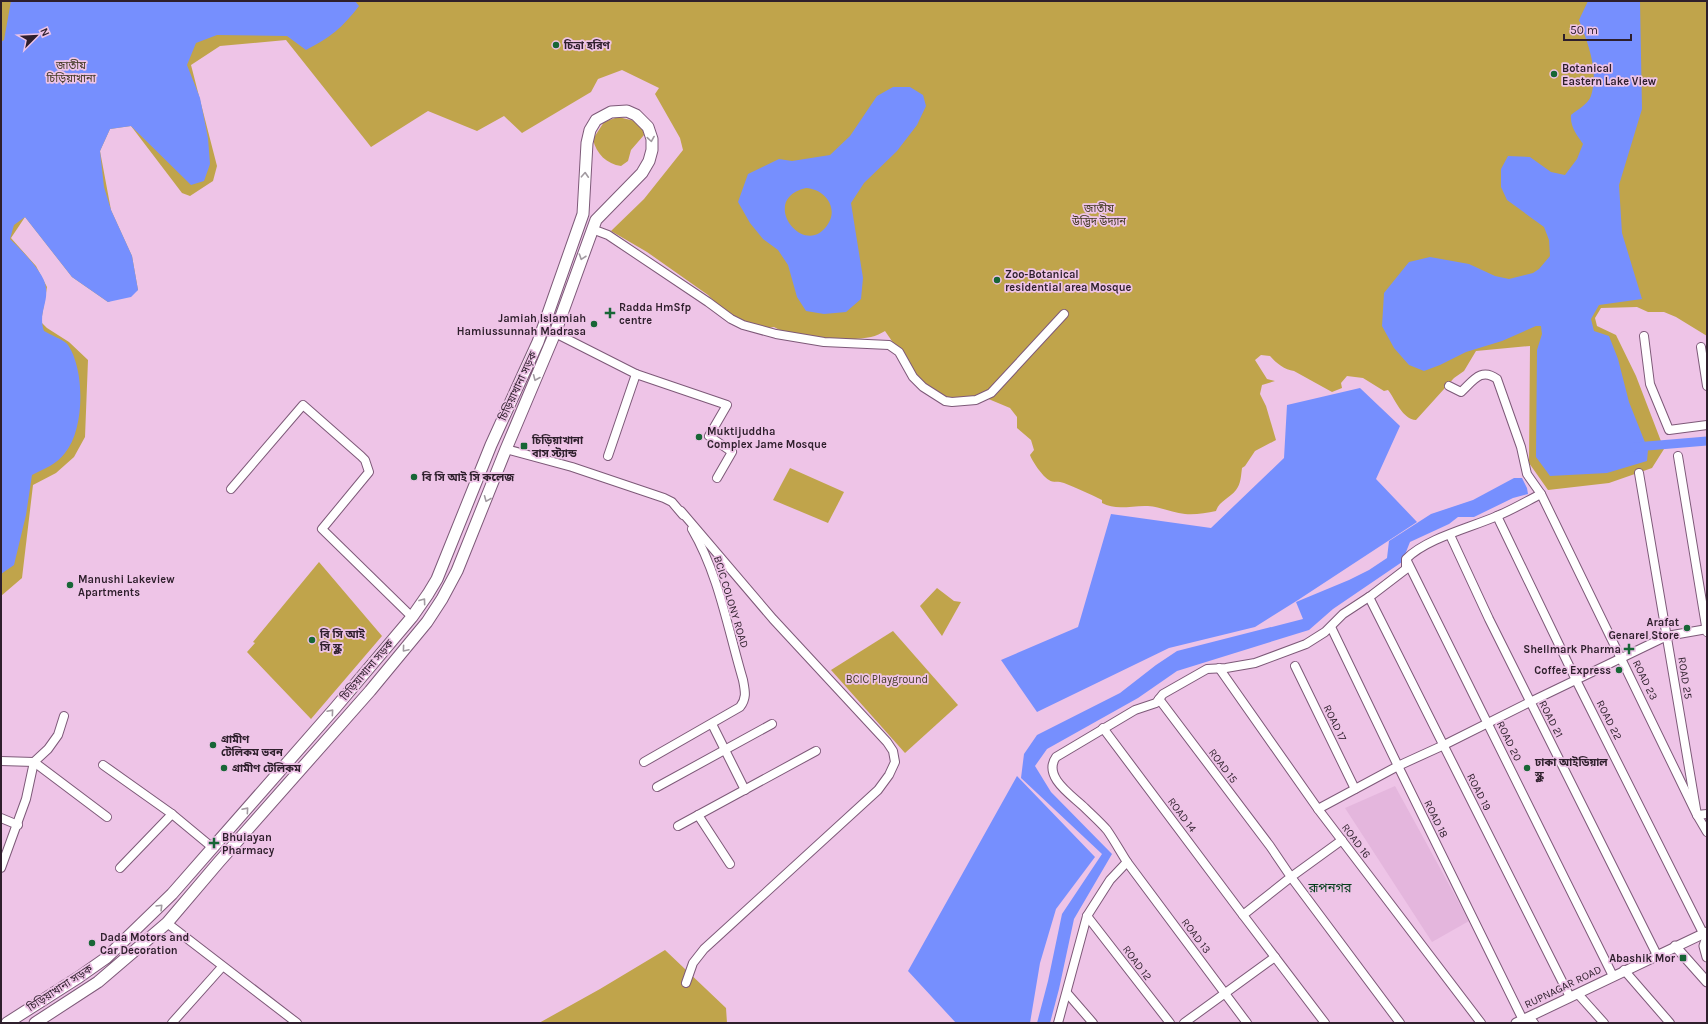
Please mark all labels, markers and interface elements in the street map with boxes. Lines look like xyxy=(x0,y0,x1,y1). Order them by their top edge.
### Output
north arrow xyxy=(16,16,56,56)
scale bar xyxy=(1564,16,1631,42)
text: 50 m xyxy=(1570,23,1598,37)
text: N xyxy=(37,26,52,38)
place label: চিত্রা হরিণ xyxy=(563,39,611,52)
marker: চিত্রা হরিণ xyxy=(551,40,561,50)
park label: জাতীয় চিড়িয়াখানা xyxy=(45,59,97,85)
place label: Botanical Eastern Lake View xyxy=(1562,62,1657,88)
marker: Botanical Eastern Lake View xyxy=(1549,69,1559,79)
one-way arrow xyxy=(646,136,655,143)
one-way arrow xyxy=(580,172,589,178)
park label: জাতীয় উদ্ভিদ উদ্যান xyxy=(1071,202,1126,228)
one-way arrow xyxy=(578,253,587,260)
place label: Zoo-Botanical residential area Mosque xyxy=(1005,268,1132,294)
marker: Zoo-Botanical residential area Mosque xyxy=(992,275,1002,285)
place label: Radda HmSfp centre xyxy=(619,301,691,327)
marker: Radda HmSfp centre xyxy=(604,307,616,319)
place label: Jamiah Islamiah Hamiussunnah Madrasa xyxy=(457,312,586,338)
marker: Jamiah Islamiah Hamiussunnah Madrasa xyxy=(589,319,599,329)
street label: চিড়িয়াখানা সড়ক xyxy=(496,349,540,424)
one-way arrow xyxy=(533,374,541,382)
place label: Muktijuddha Complex Jame Mosque xyxy=(707,425,827,451)
marker: Muktijuddha Complex Jame Mosque xyxy=(694,432,704,442)
place label: চিড়িয়াখানা বাস স্ট্যান্ড xyxy=(531,434,584,460)
marker: চিড়িয়াখানা বাস স্ট্যান্ড xyxy=(519,441,529,451)
place label: বি সি আই সি কলেজ xyxy=(421,471,515,484)
marker: বি সি আই সি কলেজ xyxy=(409,472,419,482)
one-way arrow xyxy=(484,494,492,502)
street label: BCIC COLONY ROAD xyxy=(711,554,751,650)
place label: Manushi Lakeview Apartments xyxy=(78,573,175,599)
marker: Manushi Lakeview Apartments xyxy=(65,580,75,590)
one-way arrow xyxy=(418,598,425,605)
place label: Arafat Genarel Store xyxy=(1608,616,1680,642)
marker: Arafat Genarel Store xyxy=(1682,623,1692,633)
place label: বি সি আই সি স্কুল xyxy=(319,628,366,655)
marker: বি সি আই সি স্কুল xyxy=(307,635,317,645)
street label: চিড়িয়াখানা সড়ক xyxy=(337,637,396,704)
place label: Shellmark Pharma xyxy=(1523,643,1621,656)
one-way arrow xyxy=(403,644,410,651)
marker: Shellmark Pharma xyxy=(1624,644,1634,654)
street label: ROAD 25 xyxy=(1675,656,1695,700)
street label: ROAD 23 xyxy=(1630,658,1660,702)
place label: Coffee Express xyxy=(1534,664,1611,677)
marker: Coffee Express xyxy=(1614,665,1624,675)
park label: BCIC Playground xyxy=(846,673,928,686)
street label: ROAD 21 xyxy=(1536,698,1566,740)
street label: ROAD 22 xyxy=(1593,698,1625,742)
street label: ROAD 17 xyxy=(1321,703,1349,743)
one-way arrow xyxy=(327,709,334,716)
street label: ROAD 20 xyxy=(1494,719,1524,763)
place label: গ্রামীণ টেলিকম ভবন xyxy=(221,733,283,759)
marker: গ্রামীণ টেলিকম ভবন xyxy=(208,740,218,750)
street label: ROAD 15 xyxy=(1206,746,1240,786)
place label: ঢাকা আইডিয়াল স্কুল xyxy=(1534,756,1608,783)
place label: গ্রামীণ টেলিকম xyxy=(232,762,301,775)
marker: গ্রামীণ টেলিকম xyxy=(219,763,229,773)
marker: ঢাকা আইডিয়াল স্কুল xyxy=(1522,763,1532,773)
street label: ROAD 19 xyxy=(1464,771,1494,813)
street label: ROAD 14 xyxy=(1165,795,1199,835)
street label: ROAD 18 xyxy=(1421,798,1451,840)
one-way arrow xyxy=(242,807,249,815)
street label: ROAD 16 xyxy=(1339,821,1373,861)
place label: Bhuiayan Pharmacy xyxy=(222,831,275,857)
marker: Bhuiayan Pharmacy xyxy=(209,838,219,848)
district label: রূপনগর xyxy=(1307,880,1352,895)
one-way arrow xyxy=(155,904,163,912)
street label: ROAD 13 xyxy=(1179,916,1213,956)
place label: Dada Motors and Car Decoration xyxy=(100,931,189,957)
marker: Dada Motors and Car Decoration xyxy=(87,938,97,948)
street label: ROAD 12 xyxy=(1120,943,1154,983)
place label: Abashik Mor xyxy=(1609,952,1676,965)
marker: Abashik Mor xyxy=(1678,953,1688,963)
street label: চিড়িয়াখানা সড়ক xyxy=(24,962,95,1015)
street label: RUPNAGAR ROAD xyxy=(1522,963,1604,1011)

